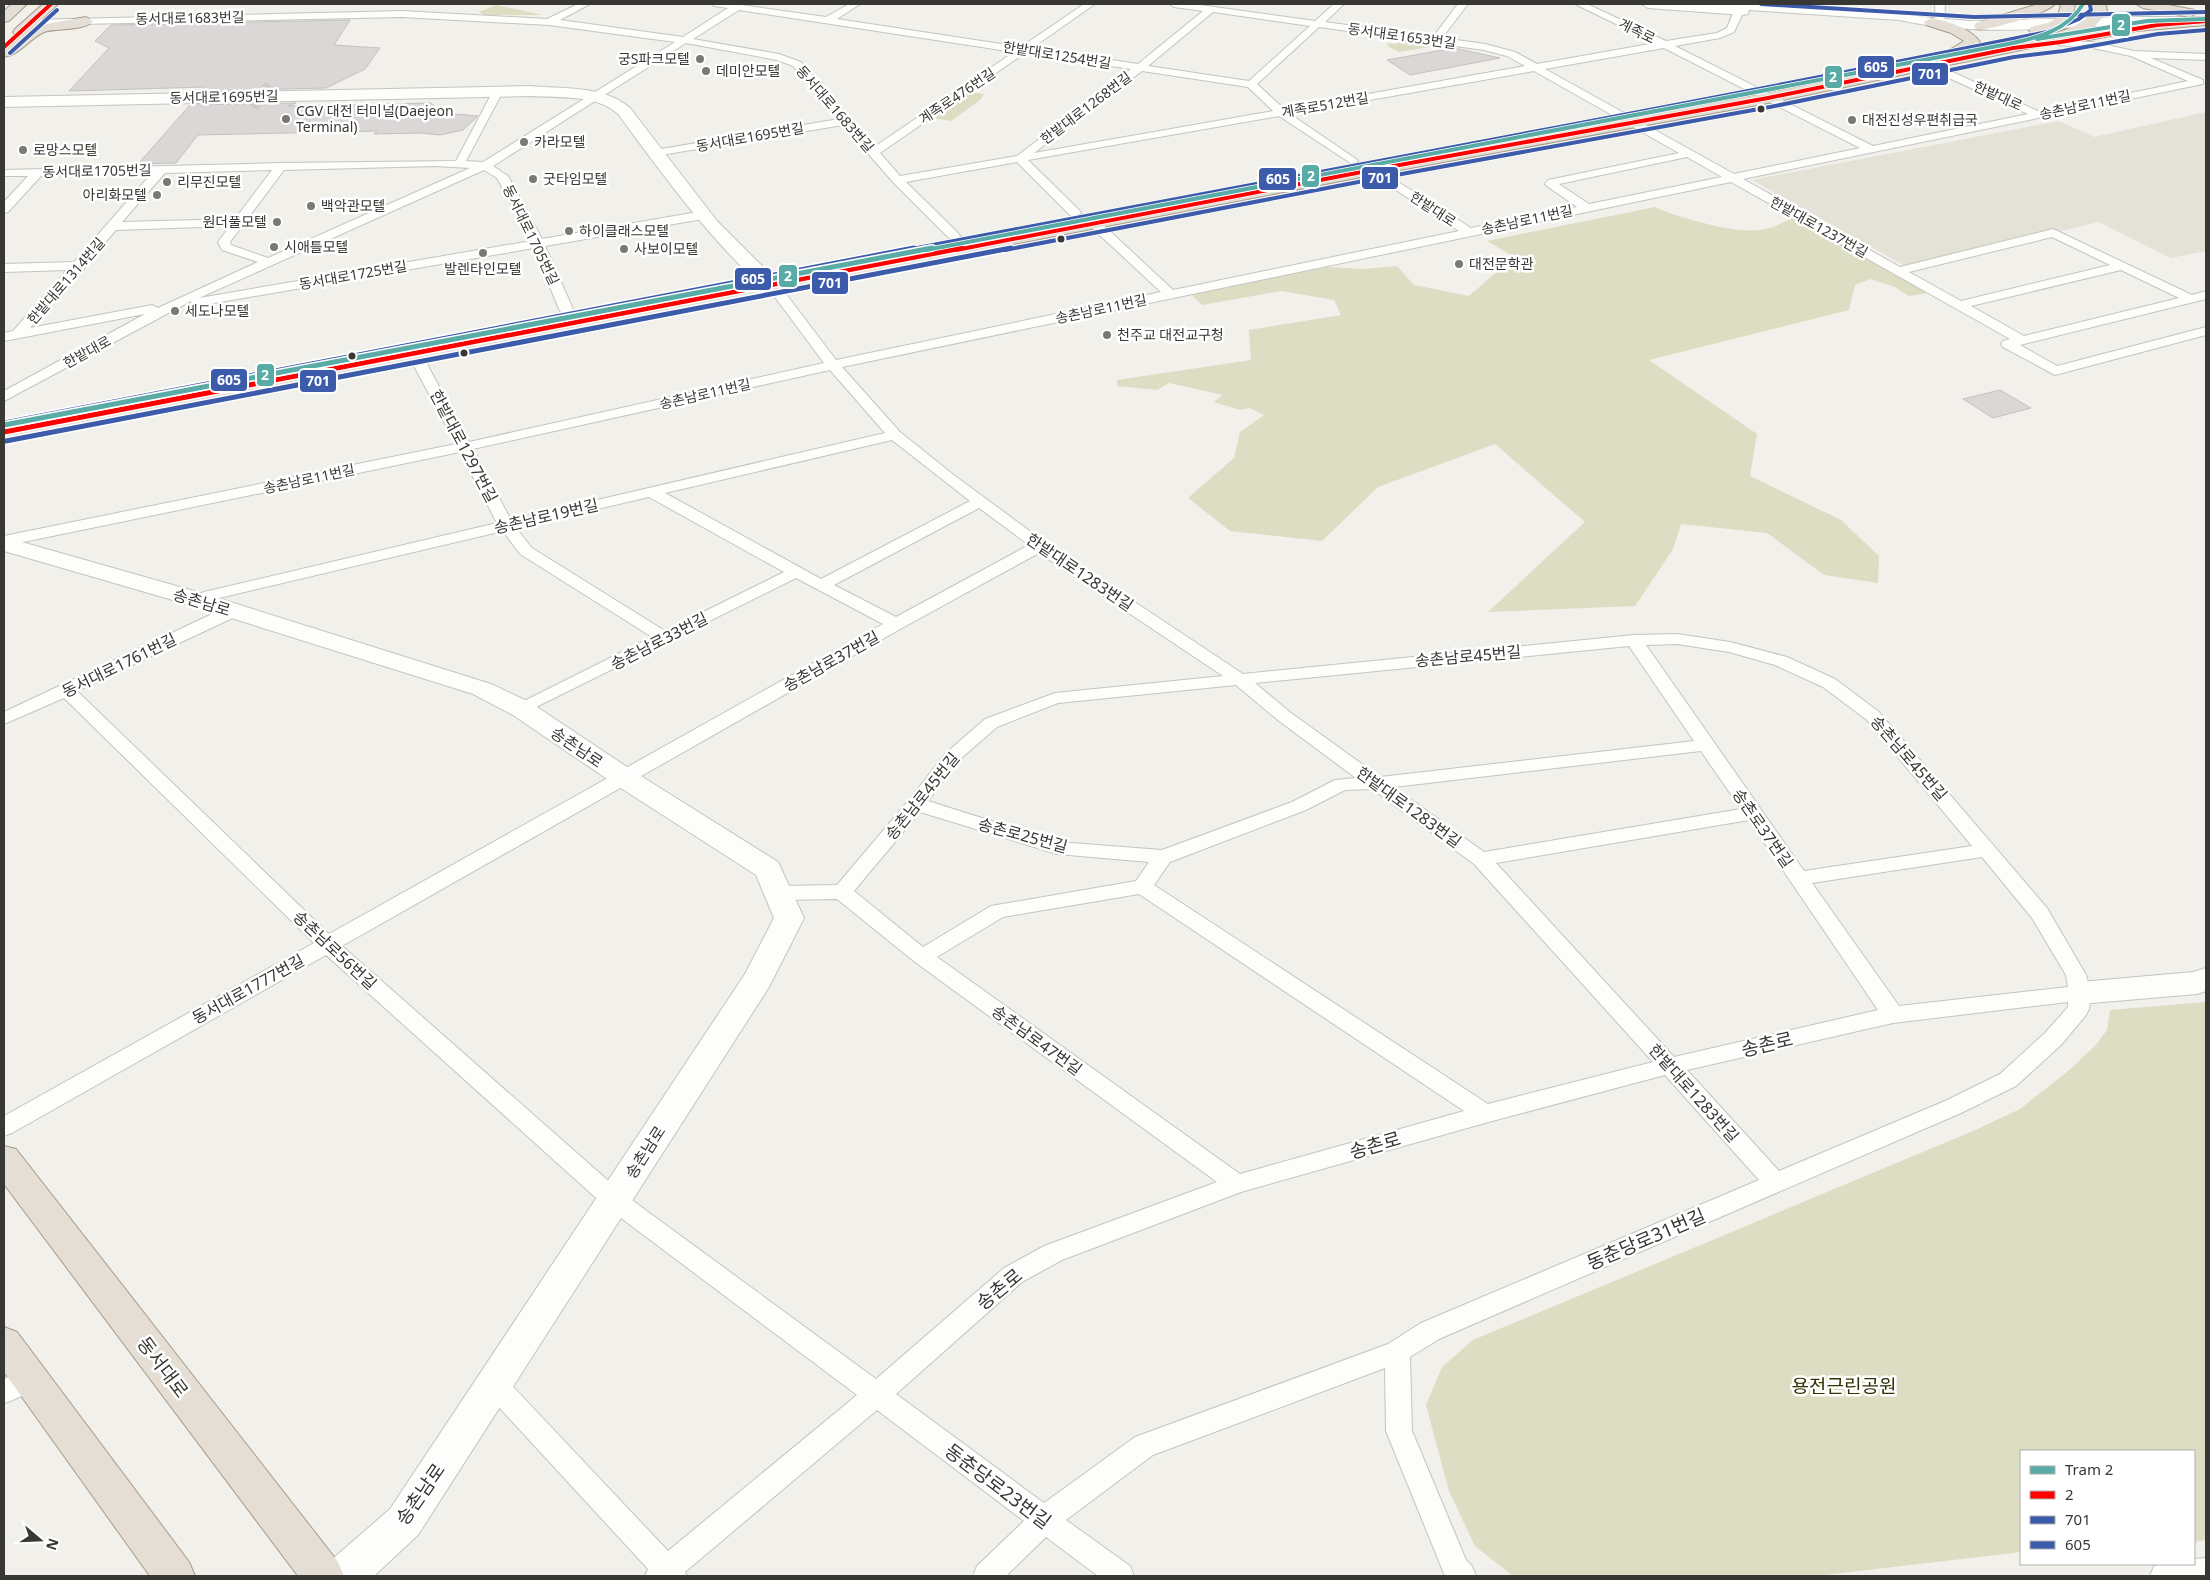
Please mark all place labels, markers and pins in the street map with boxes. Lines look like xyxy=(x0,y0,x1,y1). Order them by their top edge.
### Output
place label: 궁S파크모텔 xyxy=(618,49,690,68)
marker: 궁S파크모텔 xyxy=(694,53,706,65)
place label: 데미안모텔 xyxy=(716,61,780,80)
marker: 데미안모텔 xyxy=(700,65,712,77)
place label: CGV 대전 터미널(Daejeon Terminal) xyxy=(296,101,454,136)
unlabelled marker xyxy=(1756,104,1766,114)
place label: 대전진성우편취급국 xyxy=(1862,110,1978,129)
marker: CGV 대전 터미널(Daejeon Terminal) xyxy=(280,113,292,125)
marker: 대전진성우편취급국 xyxy=(1846,114,1858,126)
place label: 카라모텔 xyxy=(534,132,586,151)
marker: 카라모텔 xyxy=(518,136,530,148)
place label: 로망스모텔 xyxy=(33,140,97,159)
marker: 로망스모텔 xyxy=(17,144,29,156)
place label: 굿타임모텔 xyxy=(543,169,607,188)
place label: 리무진모텔 xyxy=(177,172,241,191)
marker: 굿타임모텔 xyxy=(527,173,539,185)
marker: 리무진모텔 xyxy=(161,176,173,188)
place label: 아리화모텔 xyxy=(83,185,147,204)
marker: 아리화모텔 xyxy=(151,189,163,201)
place label: 백악관모텔 xyxy=(321,196,385,215)
marker: 백악관모텔 xyxy=(305,200,317,212)
place label: 원더풀모텔 xyxy=(203,212,267,231)
marker: 원더풀모텔 xyxy=(271,216,283,228)
place label: 하이클래스모텔 xyxy=(579,221,669,240)
marker: 하이클래스모텔 xyxy=(563,225,575,237)
unlabelled marker xyxy=(1056,234,1066,244)
place label: 시애틀모텔 xyxy=(284,237,348,256)
place label: 사보이모텔 xyxy=(634,239,698,258)
marker: 시애틀모텔 xyxy=(268,241,280,253)
marker: 사보이모텔 xyxy=(618,243,630,255)
marker: 발렌타인모텔 xyxy=(477,247,489,259)
place label: 대전문학관 xyxy=(1469,254,1534,273)
marker: 대전문학관 xyxy=(1453,258,1465,270)
place label: 발렌타인모텔 xyxy=(444,259,522,278)
place label: 세도나모텔 xyxy=(185,301,249,320)
marker: 세도나모텔 xyxy=(169,305,181,317)
place label: 천주교 대전교구청 xyxy=(1117,325,1224,344)
marker: 천주교 대전교구청 xyxy=(1101,329,1113,341)
unlabelled marker xyxy=(459,348,469,358)
unlabelled marker xyxy=(347,351,357,361)

